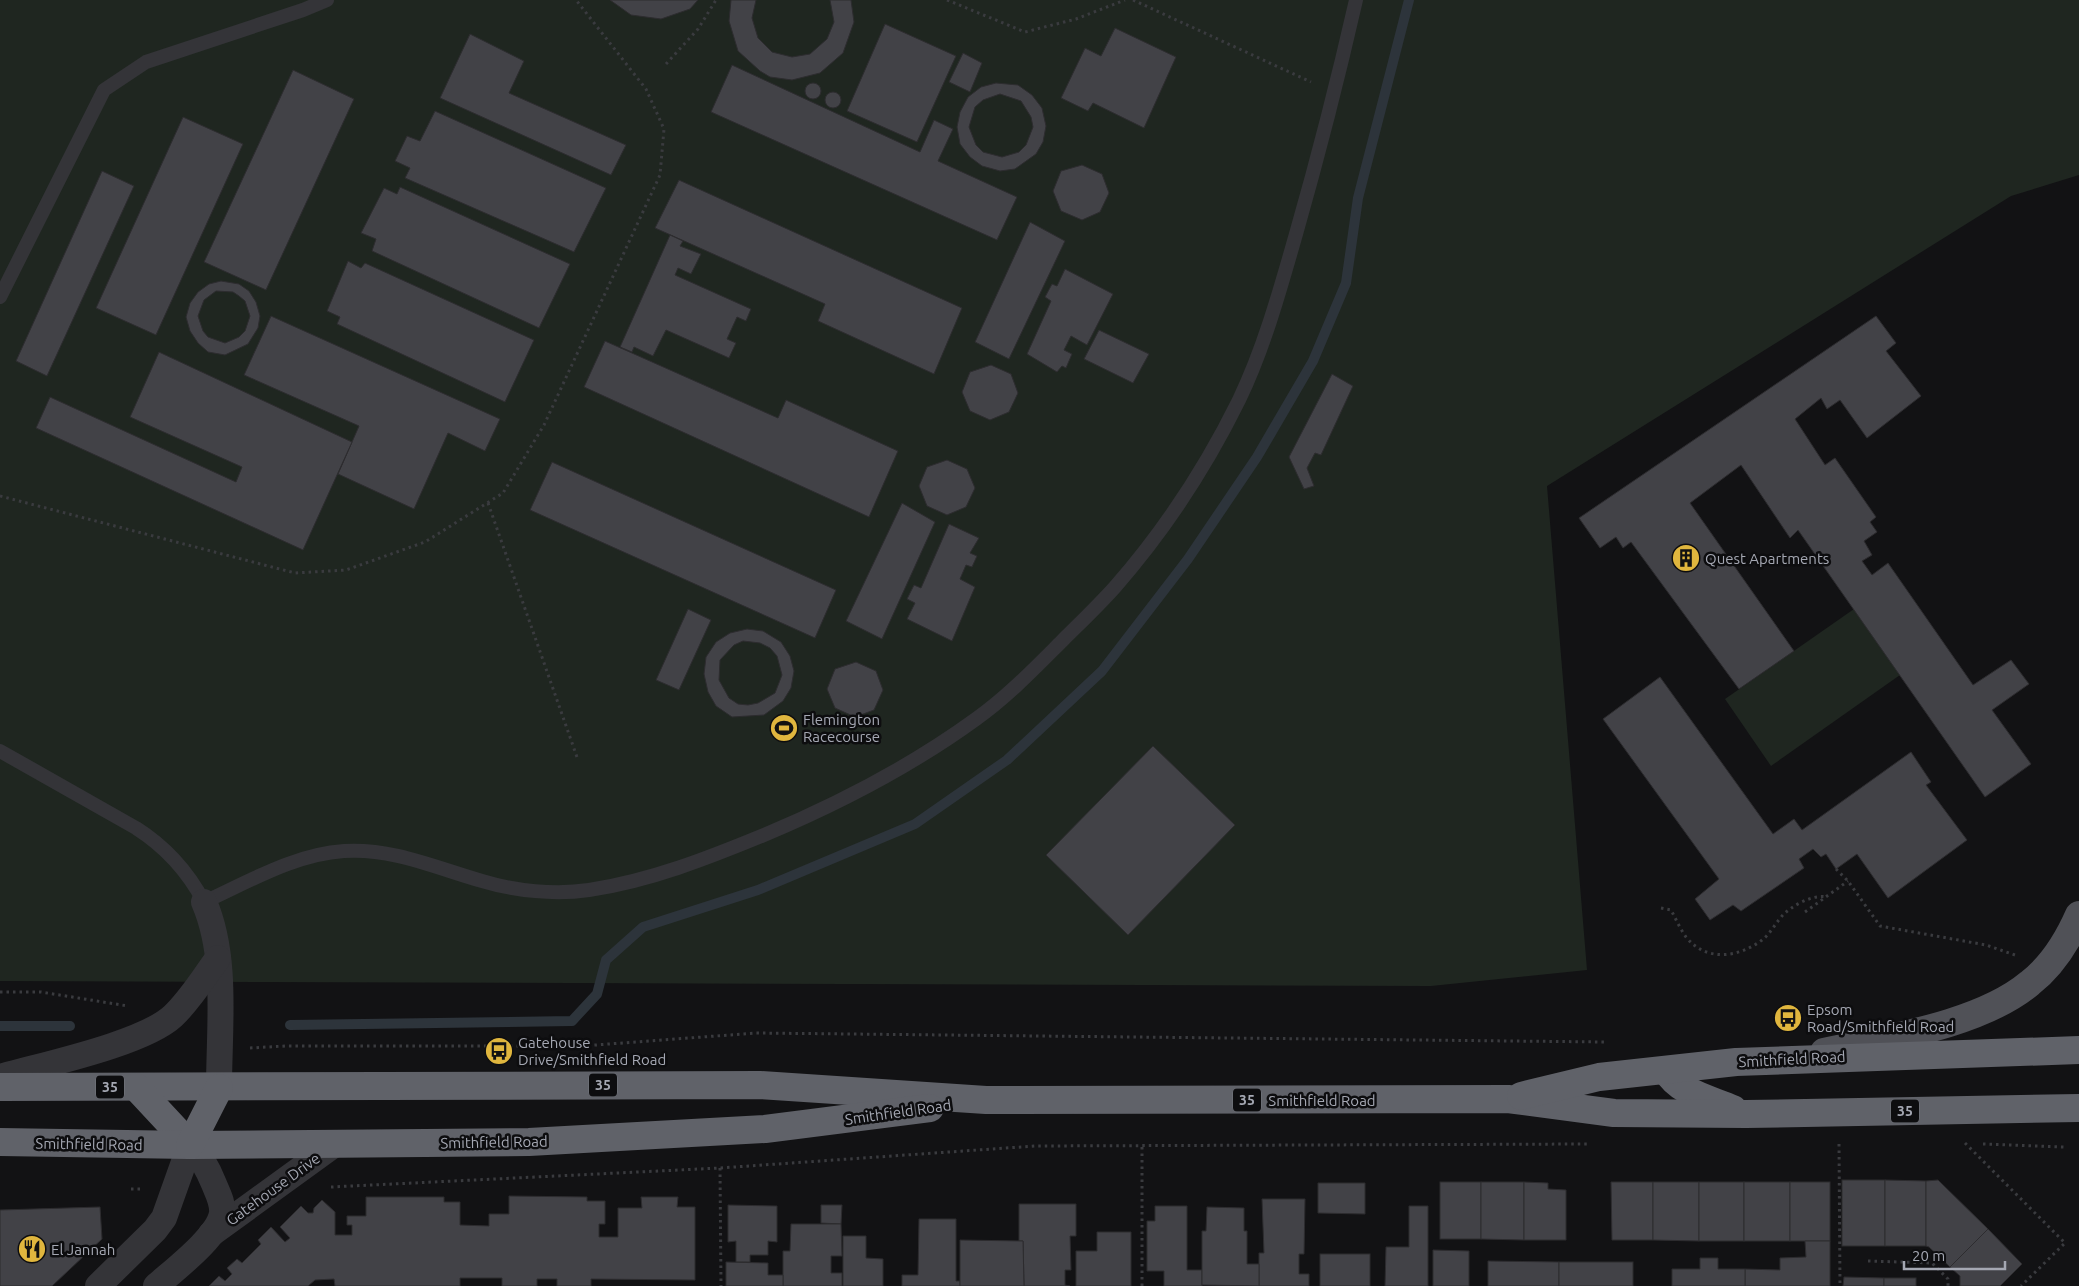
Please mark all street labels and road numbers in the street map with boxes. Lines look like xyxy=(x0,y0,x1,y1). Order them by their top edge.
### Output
street label: Smithfield Road xyxy=(1738,1048,1846,1070)
road number: 35 xyxy=(589,1074,617,1096)
road number: 35 xyxy=(96,1076,124,1098)
road number: 35 xyxy=(1233,1088,1261,1112)
street label: Smithfield Road xyxy=(1268,1092,1376,1109)
street label: Smithfield Road xyxy=(844,1096,952,1128)
road number: 35 xyxy=(1891,1100,1919,1122)
street label: Smithfield Road xyxy=(440,1133,548,1151)
street label: Smithfield Road xyxy=(35,1135,143,1153)
street label: Gatehouse Drive xyxy=(223,1149,323,1229)

